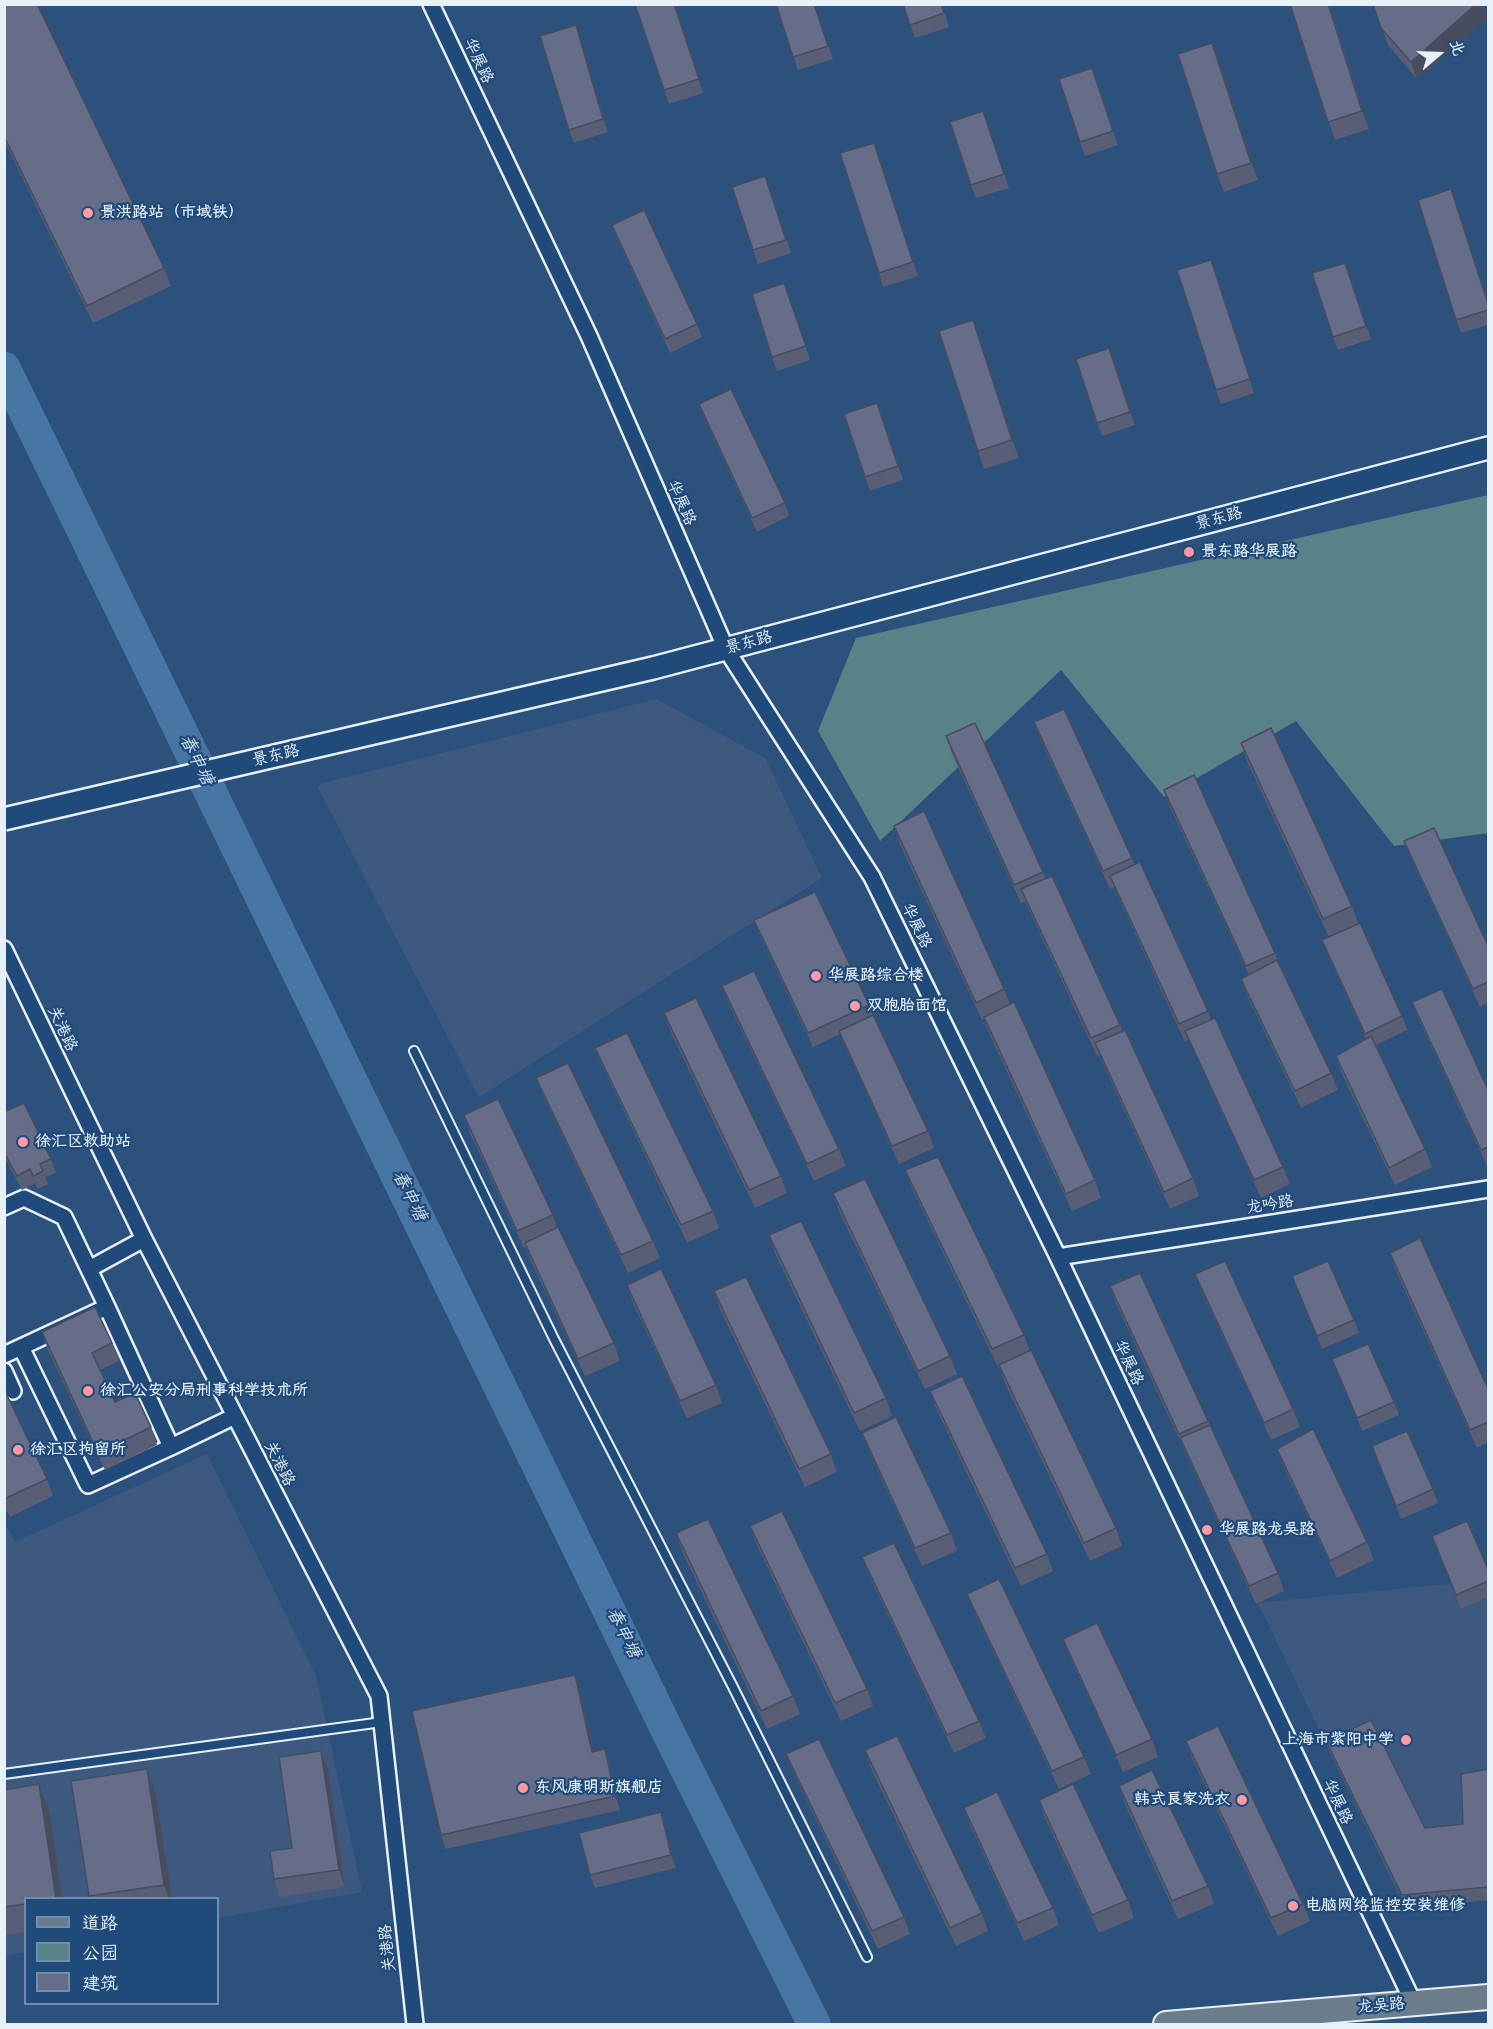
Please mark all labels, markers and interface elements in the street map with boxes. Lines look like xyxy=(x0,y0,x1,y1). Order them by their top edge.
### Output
north arrow xyxy=(1409,24,1469,84)
street label: 华展路 xyxy=(459,35,497,87)
text: 北 xyxy=(1445,37,1468,59)
place label: 景洪路站（市域铁） xyxy=(100,203,244,223)
marker: 景洪路站（市域铁） xyxy=(81,206,95,220)
street label: 华展路 xyxy=(662,477,700,529)
street label: 景东路 xyxy=(1193,504,1245,534)
place label: 景东路华展路 xyxy=(1201,542,1297,562)
marker: 景东路华展路 xyxy=(1182,545,1196,559)
street label: 景东路 xyxy=(723,628,775,658)
water label: 春申塘 xyxy=(174,731,218,789)
street label: 景东路 xyxy=(250,741,302,771)
street label: 华展路 xyxy=(897,900,935,952)
place label: 华展路综合楼 xyxy=(828,966,924,986)
marker: 华展路综合楼 xyxy=(809,969,823,983)
place label: 双胞胎面馆 xyxy=(867,996,947,1016)
marker: 双胞胎面馆 xyxy=(848,999,862,1013)
street label: 关港路 xyxy=(43,1003,81,1055)
place label: 徐汇区救助站 xyxy=(35,1132,131,1152)
marker: 徐汇区救助站 xyxy=(16,1135,30,1149)
water label: 春申塘 xyxy=(387,1167,431,1225)
street label: 龙吟路 xyxy=(1245,1192,1295,1218)
street label: 华展路 xyxy=(1109,1337,1147,1389)
place label: 徐汇公安分局刑事科学技术所 xyxy=(100,1381,308,1401)
marker: 徐汇公安分局刑事科学技术所 xyxy=(81,1384,95,1398)
street label: 关港路 xyxy=(260,1438,298,1490)
place label: 徐汇区拘留所 xyxy=(30,1440,126,1460)
marker: 徐汇区拘留所 xyxy=(11,1443,25,1457)
place label: 华展路龙吴路 xyxy=(1219,1520,1315,1540)
marker: 华展路龙吴路 xyxy=(1200,1523,1214,1537)
water label: 春申塘 xyxy=(601,1604,645,1662)
place label: 上海市紫阳中学 xyxy=(1282,1730,1394,1750)
marker: 上海市紫阳中学 xyxy=(1399,1733,1413,1747)
street label: 华展路 xyxy=(1318,1776,1356,1828)
place label: 东风康明斯旗舰店 xyxy=(535,1778,663,1798)
marker: 东风康明斯旗舰店 xyxy=(516,1781,530,1795)
place label: 韩式良家洗衣 xyxy=(1134,1790,1230,1810)
marker: 韩式良家洗衣 xyxy=(1235,1793,1249,1807)
place label: 电脑网络监控安装维修 xyxy=(1305,1896,1465,1916)
legend xyxy=(24,1897,219,2005)
marker: 电脑网络监控安装维修 xyxy=(1286,1899,1300,1913)
text: 道路 xyxy=(82,1913,118,1934)
street label: 关港路 xyxy=(376,1923,400,1973)
text: 公园 xyxy=(82,1943,118,1964)
text: 建筑 xyxy=(82,1973,118,1994)
street label: 龙吴路 xyxy=(1356,1994,1406,2018)

